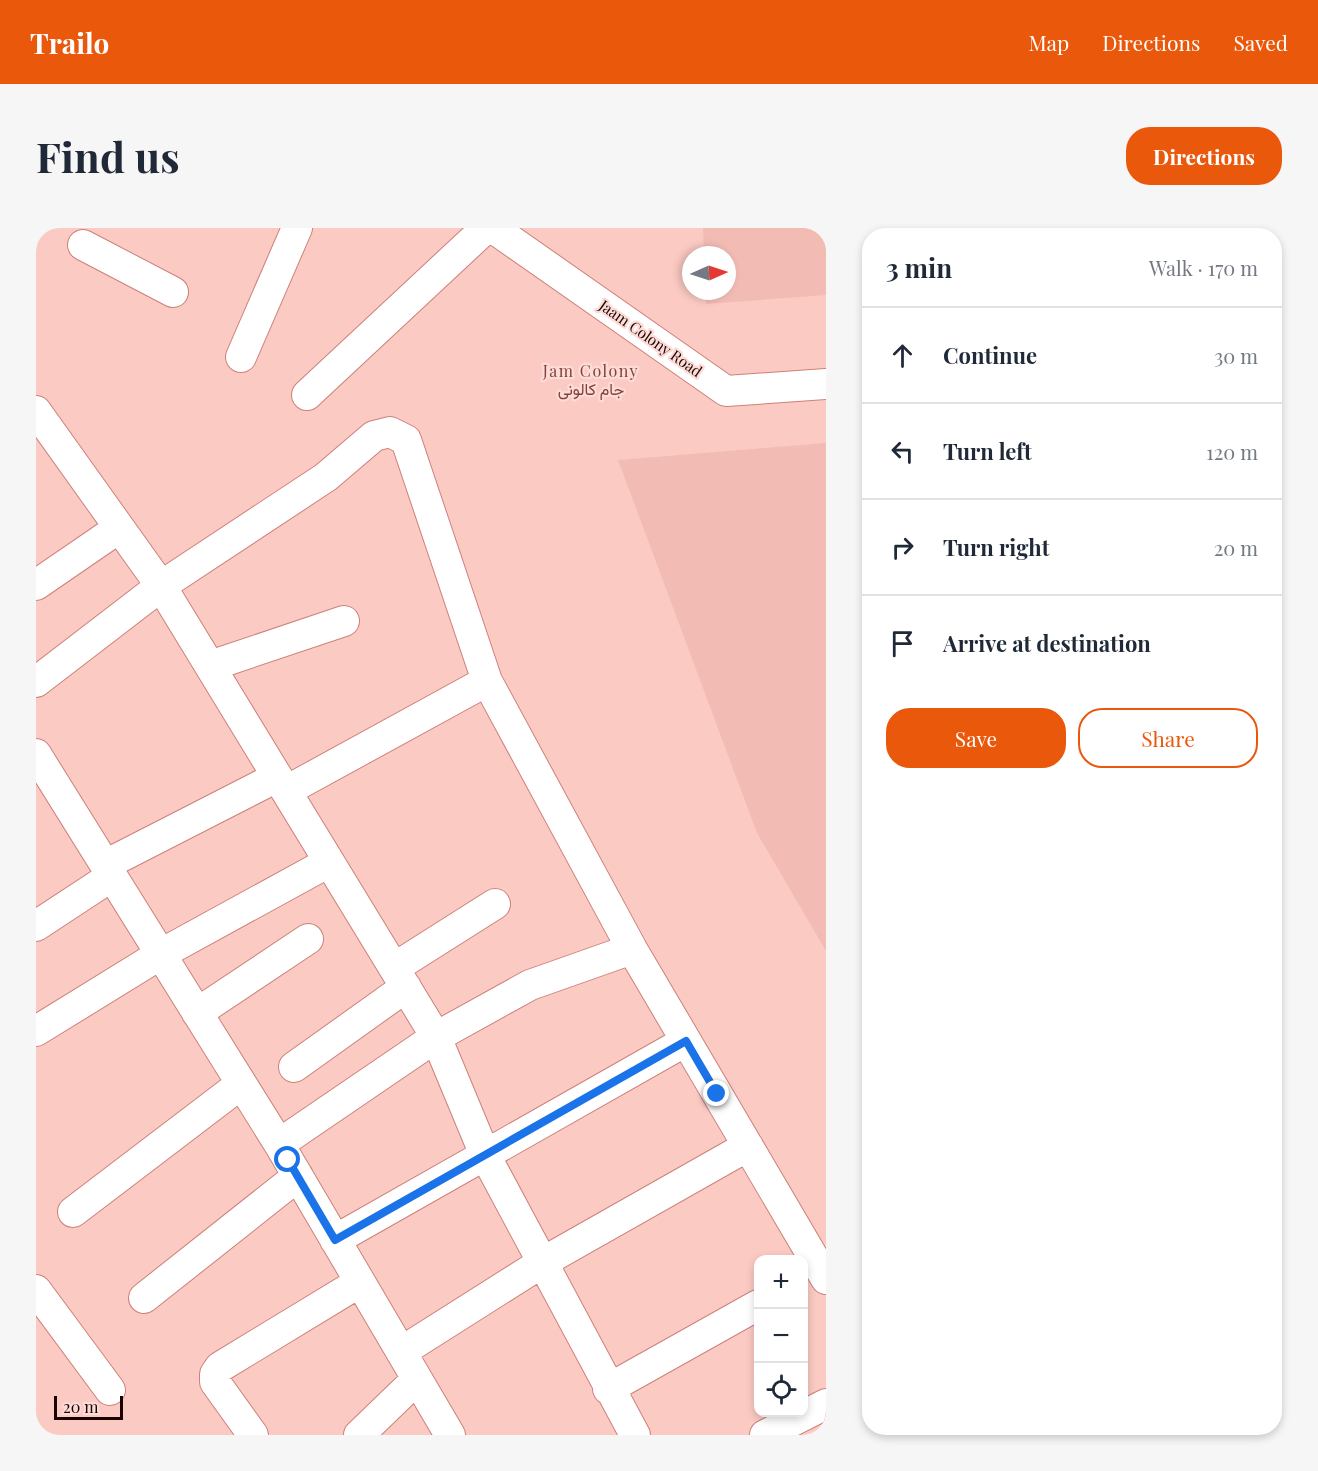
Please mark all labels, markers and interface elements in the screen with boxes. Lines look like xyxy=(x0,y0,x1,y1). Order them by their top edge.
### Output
text: Trailo xyxy=(30,24,109,61)
text: Map xyxy=(1028,28,1069,56)
text: Directions xyxy=(1102,28,1200,56)
text: Saved xyxy=(1233,28,1288,56)
button: Directions xyxy=(1126,127,1282,185)
text: Find us xyxy=(36,128,180,184)
north arrow xyxy=(682,246,736,300)
text: 3 min xyxy=(886,250,952,285)
text: Walk · 170 m xyxy=(1149,254,1258,281)
street label: Jaam Colony Road xyxy=(595,294,707,381)
icon: ahead xyxy=(886,339,919,372)
text: Continue xyxy=(943,340,1037,370)
text: 30 m xyxy=(1214,342,1258,369)
district label: Jam Colony جام کالونی xyxy=(542,360,639,400)
icon: left xyxy=(886,435,919,468)
text: Turn left xyxy=(943,436,1032,466)
text: 120 m xyxy=(1206,438,1258,465)
icon: right xyxy=(886,531,919,564)
text: Turn right xyxy=(943,532,1049,562)
text: 20 m xyxy=(1214,534,1258,561)
icon: arrive xyxy=(886,627,919,660)
text: Arrive at destination xyxy=(943,628,1151,658)
button: Save xyxy=(886,708,1066,768)
button: Share xyxy=(1078,708,1258,768)
route end xyxy=(703,1080,729,1106)
route start xyxy=(274,1146,300,1172)
map controls xyxy=(754,1255,808,1417)
button: + xyxy=(754,1255,808,1309)
button: − xyxy=(754,1309,808,1363)
button: locate xyxy=(754,1363,808,1417)
scale bar xyxy=(54,1393,123,1420)
text: 20 m xyxy=(63,1396,98,1417)

